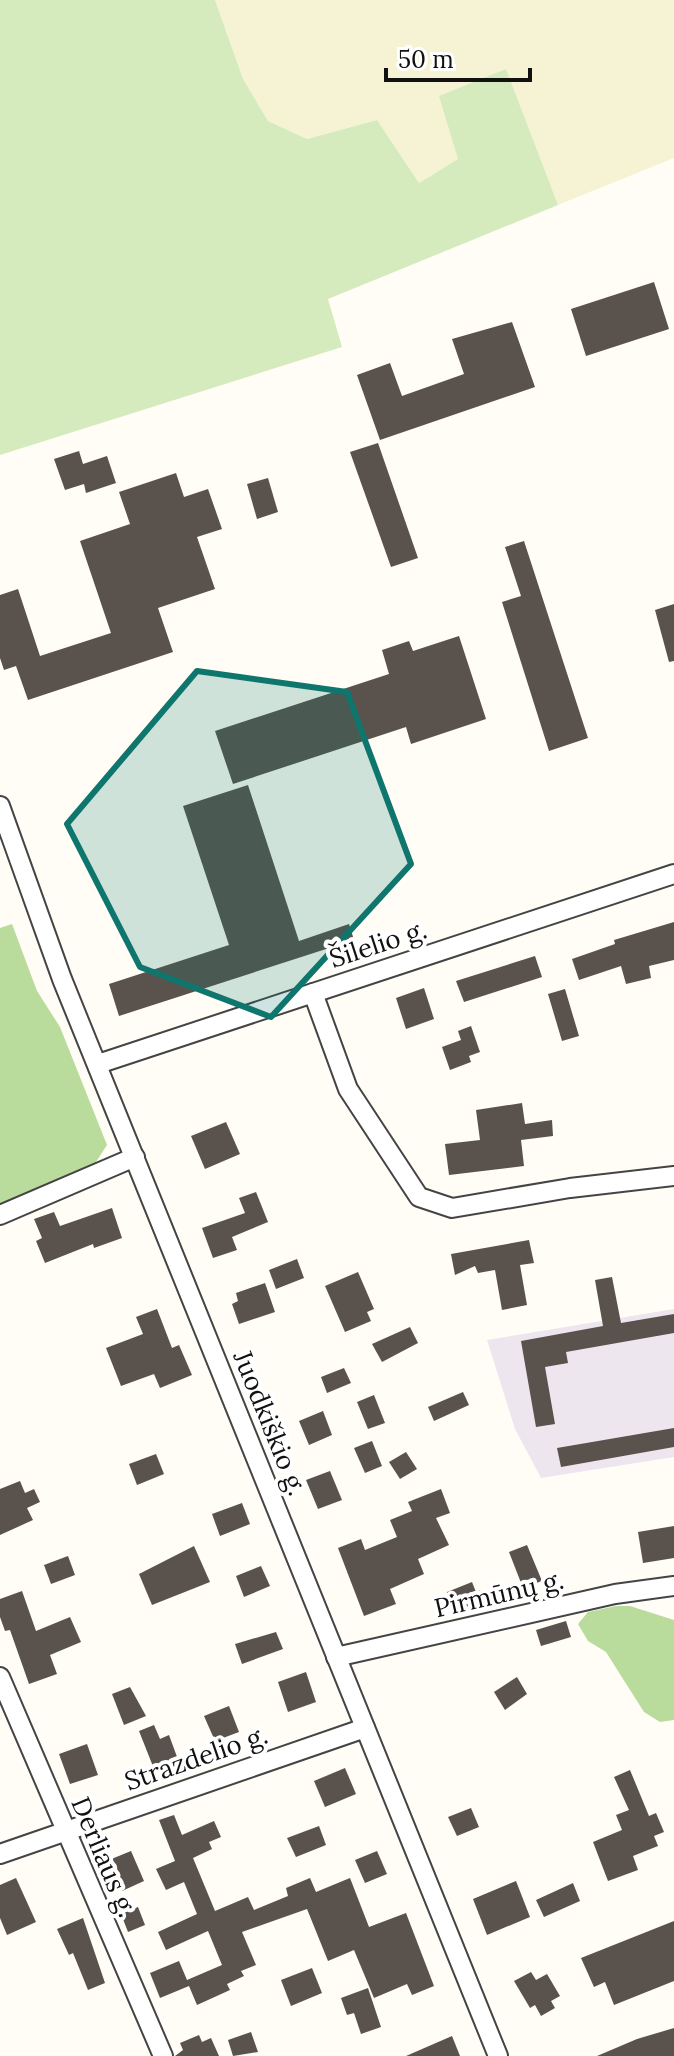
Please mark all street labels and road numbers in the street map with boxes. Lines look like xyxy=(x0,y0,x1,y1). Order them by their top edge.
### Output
street label: Šilelio g. xyxy=(325,912,431,975)
street label: Juodkiškio g. xyxy=(226,1345,314,1500)
street label: Pirmūnų g. xyxy=(431,1563,567,1624)
street label: Strazdelio g. xyxy=(120,1718,272,1797)
street label: Derliaus g. xyxy=(64,1792,145,1922)

